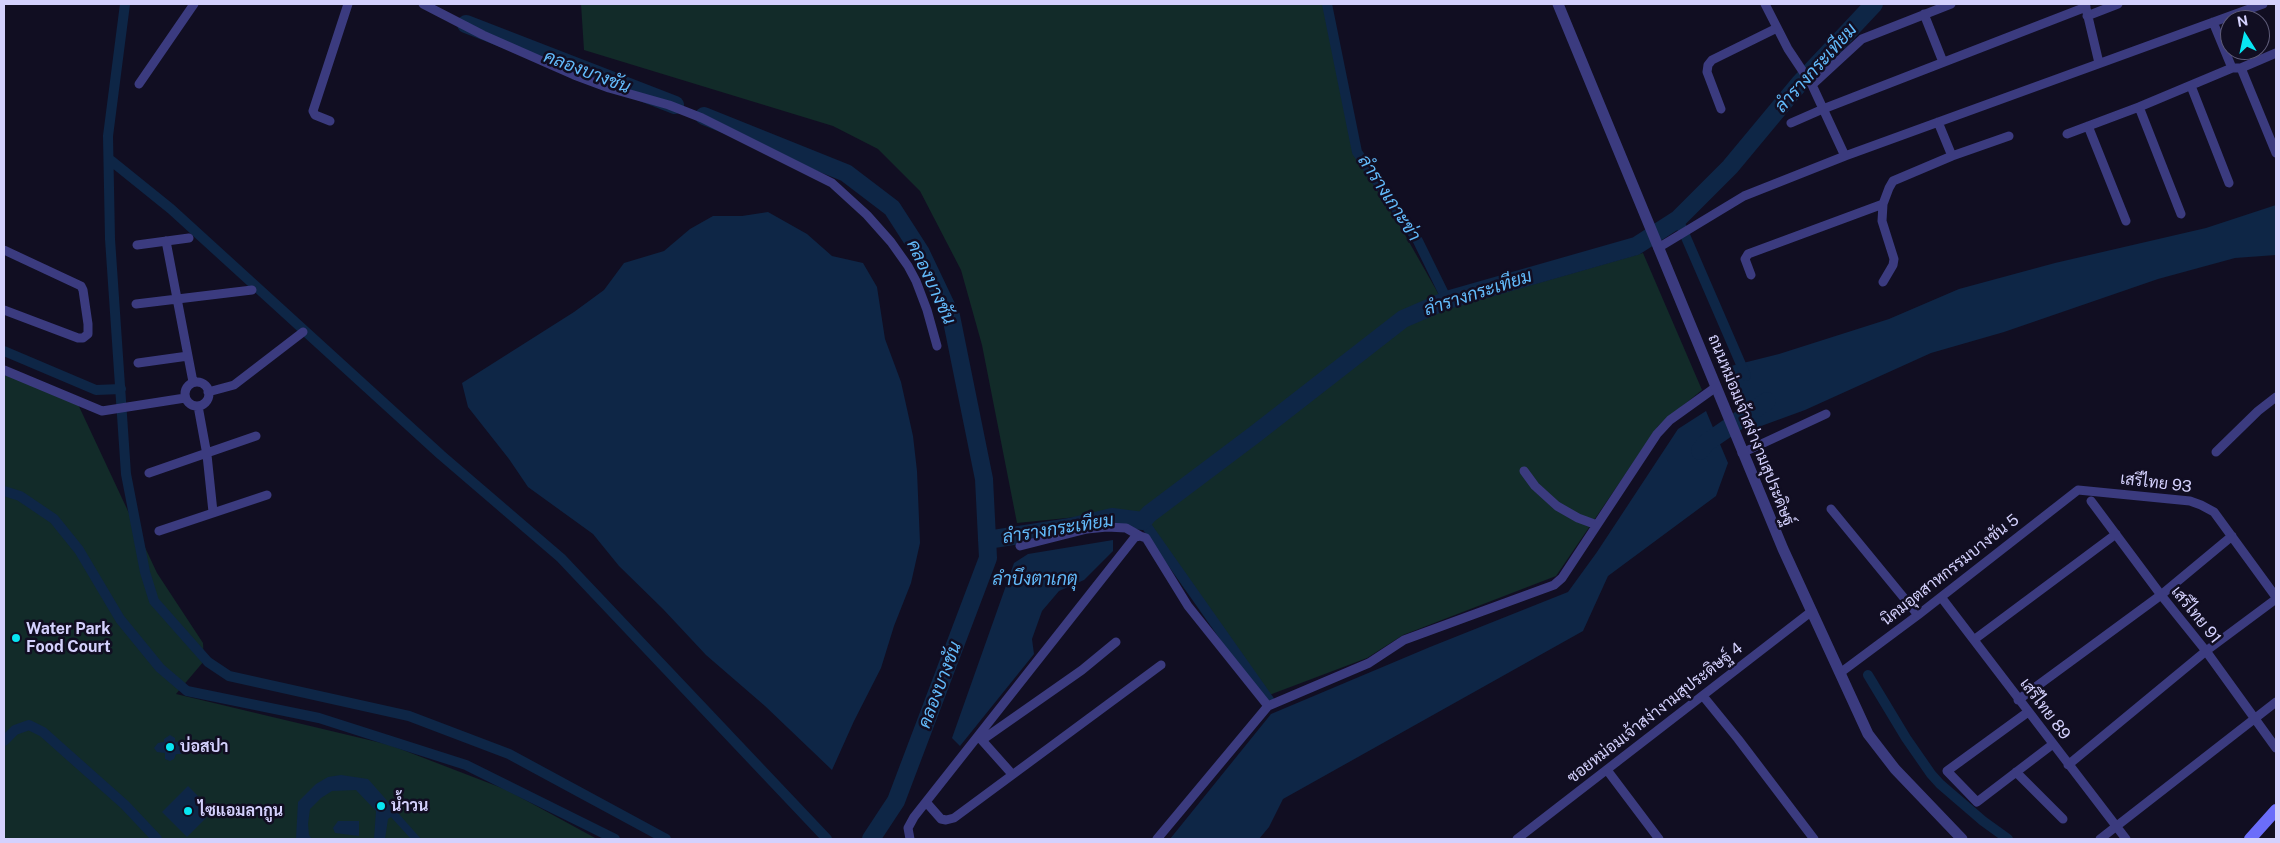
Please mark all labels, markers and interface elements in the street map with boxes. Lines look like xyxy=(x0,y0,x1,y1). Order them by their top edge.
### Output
north arrow xyxy=(2220,10,2270,60)
text: N xyxy=(2236,12,2249,30)
water label: ลำรางกระเทียม xyxy=(1770,19,1862,117)
water label: คลองบางชัน xyxy=(541,46,633,98)
water label: ลำรางเกาะข่า xyxy=(1353,151,1425,245)
water label: คลองบางชัน xyxy=(902,236,960,328)
water label: ลำรางกระเทียม xyxy=(1421,265,1535,321)
street label: ถนนหม่อมเจ้าสง่างามสุประดิษฐ์ xyxy=(1704,332,1798,528)
street label: เสรีไทย 93 xyxy=(2119,469,2193,497)
water label: ลำรางกระเทียม xyxy=(1001,510,1115,548)
street label: นิคมอุตสาหกรรมบางชัน 5 xyxy=(1877,510,2023,630)
water label: ลำบึงตาเกตุ xyxy=(992,568,1078,590)
street label: เสรีไทย 91 xyxy=(2167,582,2225,648)
place label: Water Park Food Court xyxy=(26,619,111,657)
marker: Water Park Food Court xyxy=(10,632,22,644)
water label: คลองบางชัน xyxy=(914,639,966,731)
street label: ซอยหม่อมเจ้าสง่างามสุประดิษฐ์ 4 xyxy=(1563,639,1747,787)
street label: เสรีไทย 89 xyxy=(2016,674,2074,744)
place label: บ่อสปา xyxy=(180,737,228,757)
marker: บ่อสปา xyxy=(164,741,176,753)
place label: น้ำวน xyxy=(391,796,429,816)
marker: น้ำวน xyxy=(375,800,387,812)
place label: ไซแอมลากูน xyxy=(198,801,283,821)
marker: ไซแอมลากูน xyxy=(182,805,194,817)

